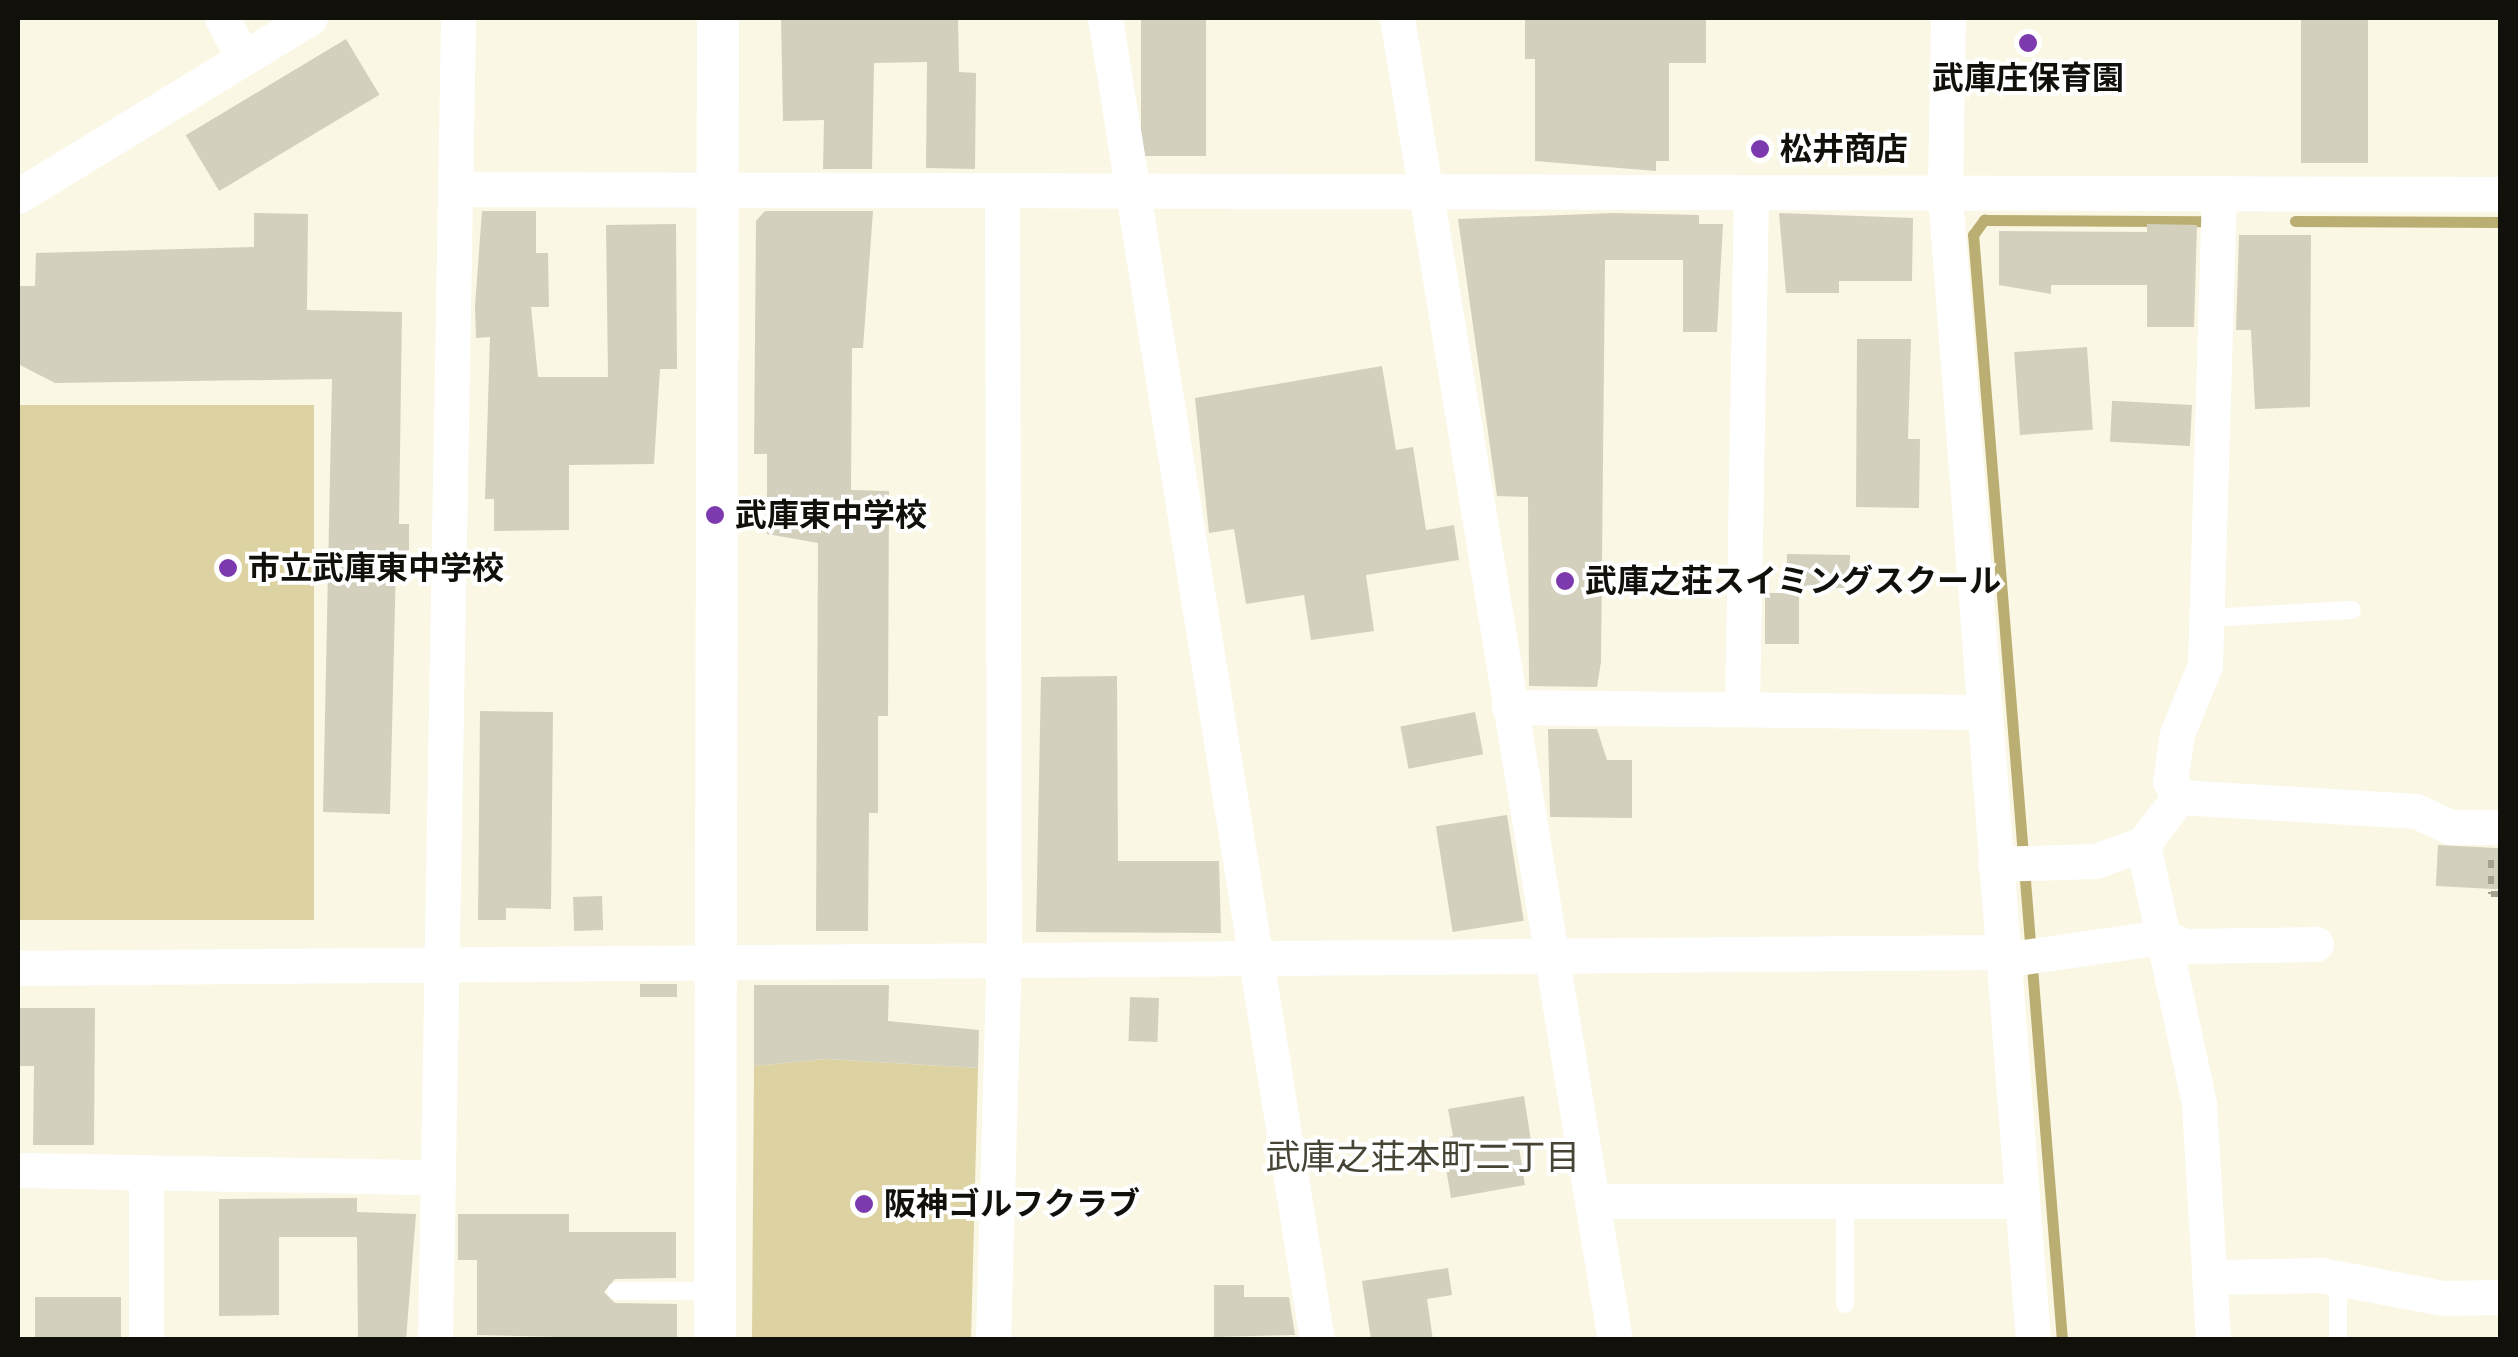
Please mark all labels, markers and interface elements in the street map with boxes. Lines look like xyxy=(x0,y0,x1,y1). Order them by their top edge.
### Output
marker: 武庫庄保育園 xyxy=(2017,32,2039,54)
place label: 武庫庄保育園 xyxy=(1932,59,2124,97)
place label: 松井商店 xyxy=(1780,130,1908,168)
marker: 松井商店 xyxy=(1749,138,1771,160)
place label: 武庫東中学校 xyxy=(735,496,927,534)
marker: 武庫東中学校 xyxy=(704,504,726,526)
place label: 市立武庫東中学校 xyxy=(248,549,504,587)
marker: 市立武庫東中学校 xyxy=(217,557,239,579)
place label: 武庫之荘スイミングスクール xyxy=(1585,562,2001,600)
marker: 武庫之荘スイミングスクール xyxy=(1554,570,1576,592)
district label: 武庫之荘本町二丁目 xyxy=(1266,1136,1580,1178)
place label: 阪神ゴルフクラブ xyxy=(884,1185,1140,1223)
marker: 阪神ゴルフクラブ xyxy=(853,1193,875,1215)

